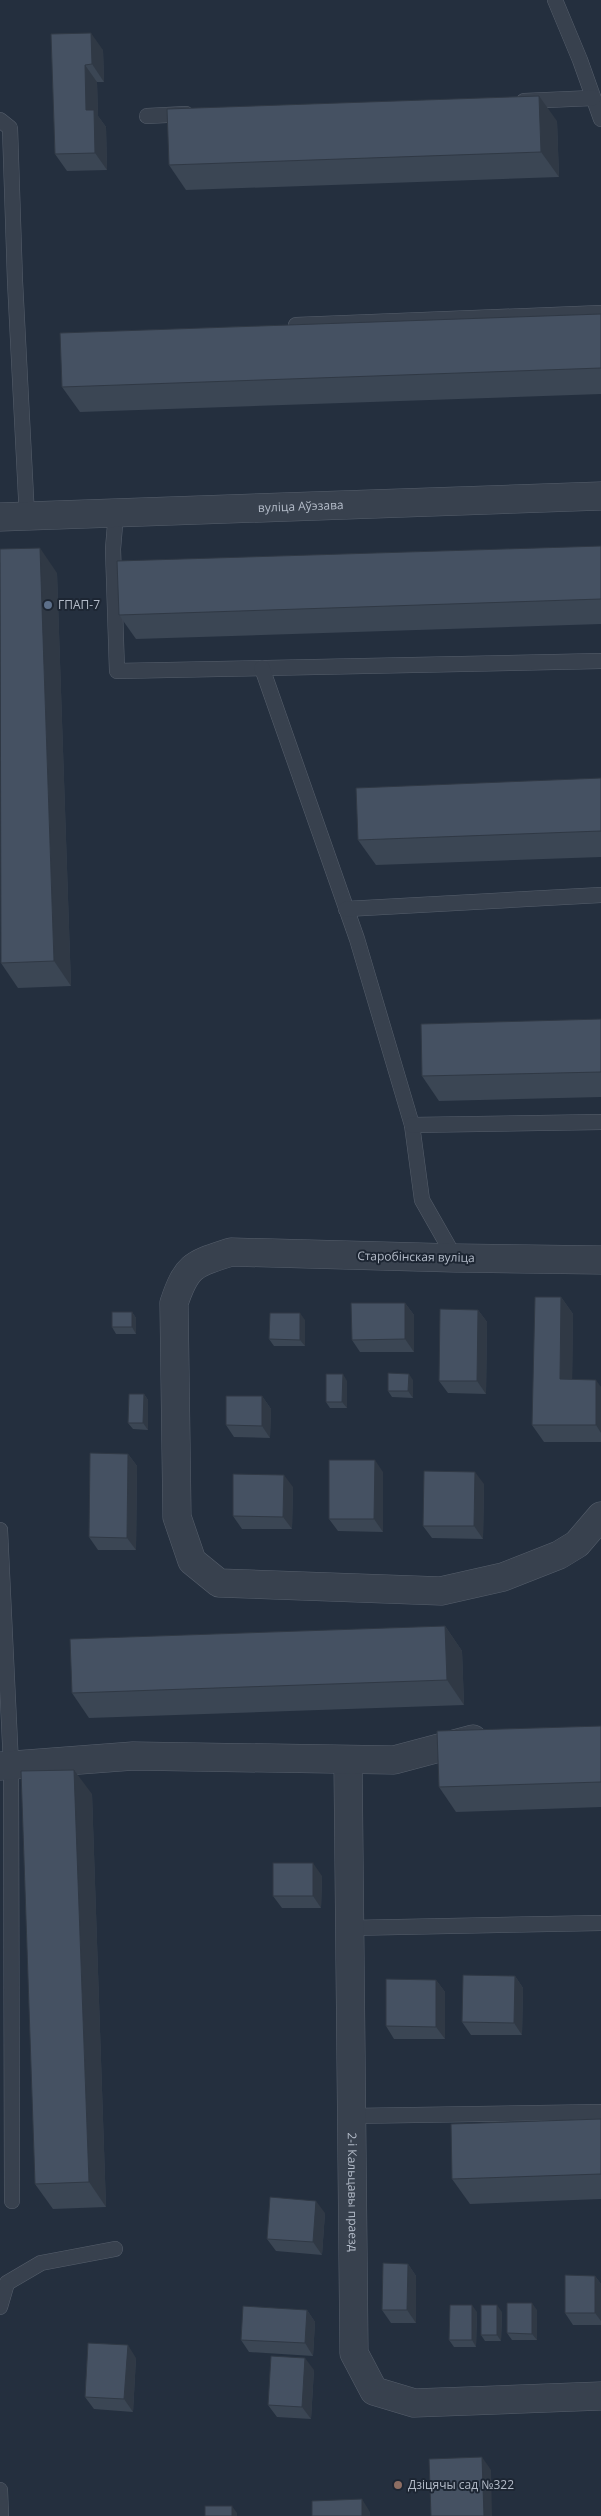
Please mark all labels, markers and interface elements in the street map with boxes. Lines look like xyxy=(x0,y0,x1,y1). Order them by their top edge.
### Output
street label: вуліца Аўэзава xyxy=(258,496,344,516)
place label: ГПАП-7 xyxy=(58,596,100,613)
marker: ГПАП-7 xyxy=(42,599,54,611)
street label: Старобінская вуліца xyxy=(357,1247,475,1266)
street label: 2-і Кальцавы праезд xyxy=(344,2132,362,2252)
place label: Дзіцячы сад №322 xyxy=(408,2476,514,2493)
marker: Дзіцячы сад №322 xyxy=(392,2479,404,2491)

